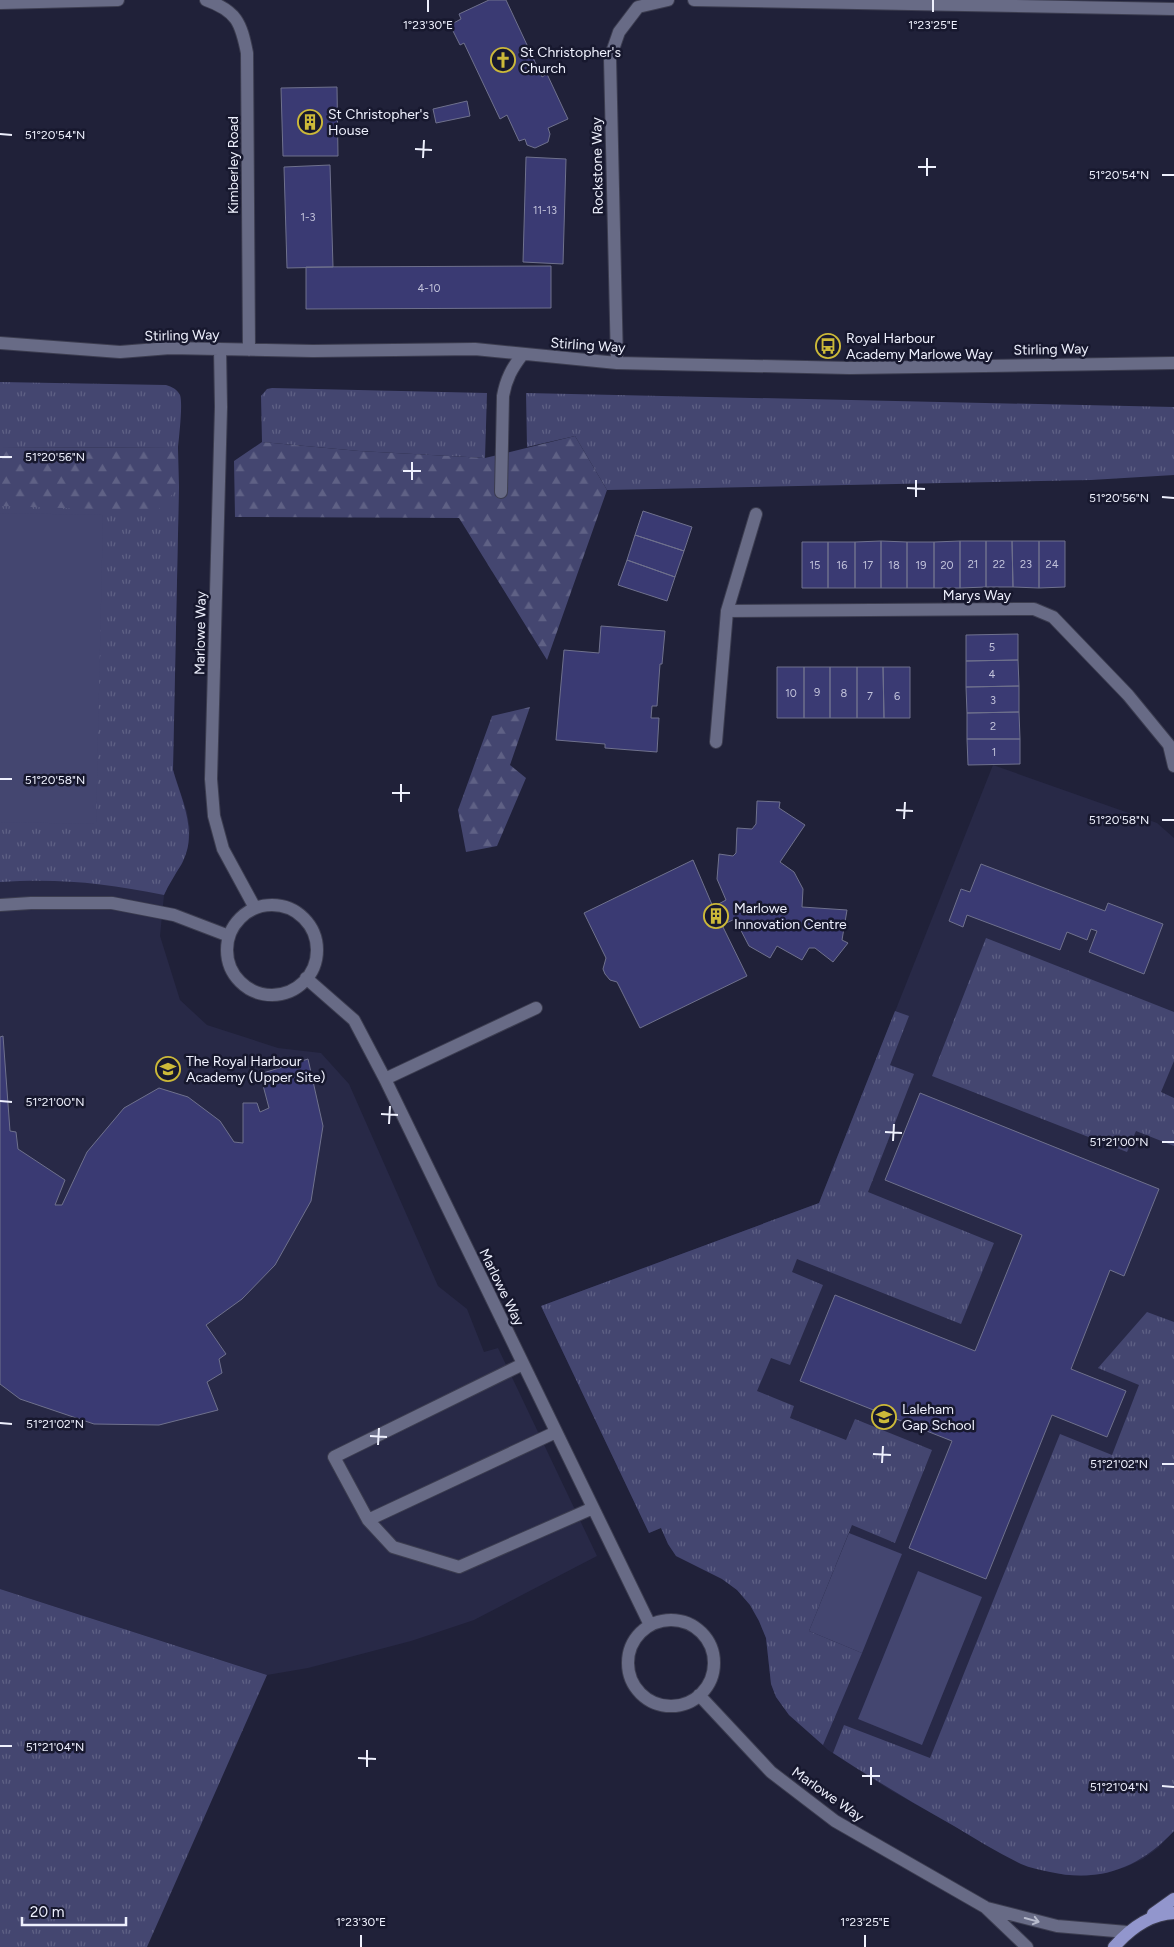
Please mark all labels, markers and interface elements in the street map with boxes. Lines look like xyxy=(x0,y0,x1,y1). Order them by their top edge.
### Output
text: 1°23'30"E xyxy=(403,18,453,32)
text: 1°23'25"E xyxy=(908,18,958,32)
place label: St Christopher's Church xyxy=(520,44,621,77)
church icon: St Christopher's Church xyxy=(490,47,516,73)
place label: St Christopher's House xyxy=(328,106,429,139)
building icon: St Christopher's House xyxy=(297,109,323,135)
street label: Kimberley Road xyxy=(225,116,242,214)
street label: Rockstone Way xyxy=(588,117,607,215)
text: 51°20'54"N xyxy=(25,128,85,142)
text: 51°20'54"N xyxy=(1089,168,1149,182)
house number: 11-13 xyxy=(533,204,557,217)
house number: 1-3 xyxy=(300,211,316,224)
house number: 4-10 xyxy=(417,282,441,295)
street label: Stirling Way xyxy=(144,326,220,345)
place label: Royal Harbour Academy Marlowe Way xyxy=(846,330,993,363)
bus stop icon: Royal Harbour Academy Marlowe Way xyxy=(815,333,841,359)
street label: Stirling Way xyxy=(550,334,627,357)
street label: Stirling Way xyxy=(1013,340,1089,359)
text: 51°20'56"N xyxy=(25,450,85,464)
text: 51°20'56"N xyxy=(1089,491,1149,505)
house number: 21 xyxy=(968,558,978,571)
house number: 22 xyxy=(993,558,1005,571)
house number: 23 xyxy=(1020,558,1032,571)
house number: 24 xyxy=(1046,558,1059,571)
house number: 15 xyxy=(810,559,820,572)
house number: 16 xyxy=(837,559,847,572)
house number: 17 xyxy=(863,559,873,572)
house number: 18 xyxy=(888,559,900,572)
house number: 19 xyxy=(916,559,926,572)
house number: 20 xyxy=(940,559,954,572)
street label: Marys Way xyxy=(943,587,1012,604)
street label: Marlowe Way xyxy=(191,590,210,675)
house number: 5 xyxy=(989,641,995,654)
house number: 4 xyxy=(989,668,996,681)
house number: 9 xyxy=(814,686,820,699)
house number: 10 xyxy=(785,687,797,700)
house number: 8 xyxy=(841,687,848,700)
house number: 7 xyxy=(867,690,873,703)
house number: 6 xyxy=(894,690,900,703)
house number: 3 xyxy=(990,694,996,707)
house number: 2 xyxy=(990,720,996,733)
house number: 1 xyxy=(992,746,996,759)
text: 51°20'58"N xyxy=(25,773,85,787)
text: 51°20'58"N xyxy=(1089,813,1149,827)
place label: Marlowe Innovation Centre xyxy=(734,900,847,933)
building icon: Marlowe Innovation Centre xyxy=(703,903,729,929)
place label: The Royal Harbour Academy (Upper Site) xyxy=(186,1053,325,1086)
school or university icon: The Royal Harbour Academy (Upper Site) xyxy=(155,1056,181,1082)
text: 51°21'00"N xyxy=(26,1095,84,1109)
text: 51°21'00"N xyxy=(1090,1135,1148,1149)
street label: Marlowe Way xyxy=(476,1246,528,1329)
place label: Laleham Gap School xyxy=(902,1401,975,1434)
school or university icon: Laleham Gap School xyxy=(871,1404,897,1430)
text: 51°21'02"N xyxy=(26,1417,84,1431)
text: 51°21'02"N xyxy=(1090,1457,1148,1471)
text: 51°21'04"N xyxy=(26,1740,84,1754)
street label: Marlowe Way xyxy=(788,1763,867,1826)
text: 51°21'04"N xyxy=(1090,1780,1148,1794)
scale bar xyxy=(22,1894,126,1926)
text: 20 m xyxy=(30,1903,64,1921)
text: 1°23'30"E xyxy=(336,1915,386,1929)
text: 1°23'25"E xyxy=(840,1915,890,1929)
one-way arrow xyxy=(1023,1915,1039,1925)

